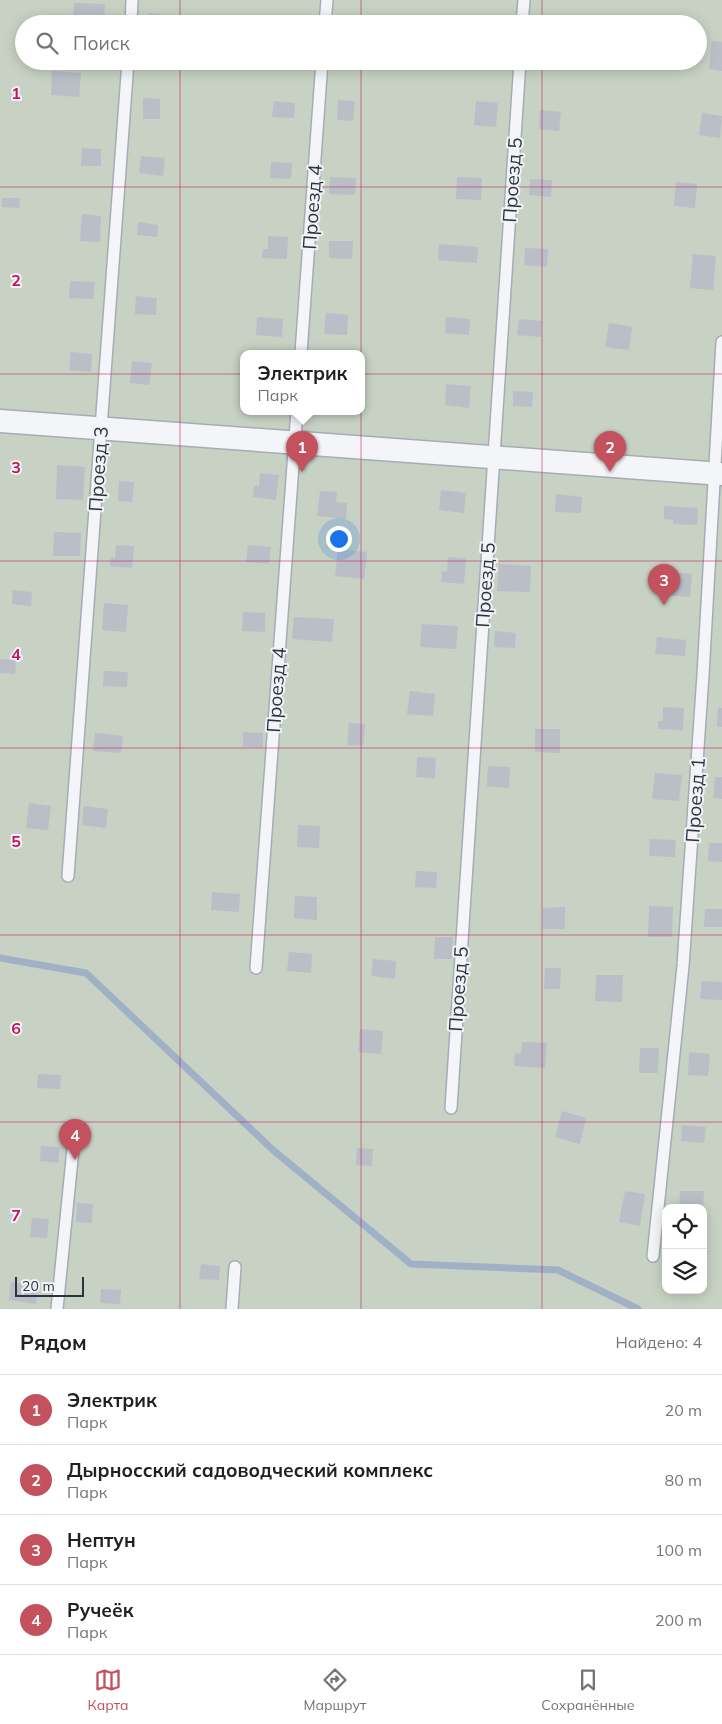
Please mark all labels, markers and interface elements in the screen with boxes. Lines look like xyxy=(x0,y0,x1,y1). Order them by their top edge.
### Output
search box xyxy=(15,15,707,70)
icon: search xyxy=(33,29,61,57)
text: Поиск xyxy=(73,31,130,55)
text: 1 xyxy=(11,83,21,103)
street label: Проезд 5 xyxy=(497,137,527,223)
street label: Проезд 4 xyxy=(297,164,327,250)
text: 2 xyxy=(11,270,21,290)
popup xyxy=(240,350,365,415)
text: Электрик xyxy=(258,361,347,385)
text: Парк xyxy=(258,385,298,405)
street label: Проезд 3 xyxy=(83,426,113,512)
pin: 1 xyxy=(286,431,318,472)
pin: 2 xyxy=(594,431,626,472)
text: 3 xyxy=(11,457,21,477)
your location xyxy=(326,526,352,552)
street label: Проезд 5 xyxy=(470,542,500,628)
pin: 3 xyxy=(648,564,680,605)
text: 4 xyxy=(11,644,21,664)
street label: Проезд 4 xyxy=(261,647,291,733)
street label: Проезд 1 xyxy=(680,757,710,843)
text: 5 xyxy=(11,831,21,851)
street label: Проезд 5 xyxy=(443,946,473,1032)
text: 6 xyxy=(11,1018,21,1038)
pin: 4 xyxy=(59,1119,91,1160)
map controls xyxy=(662,1204,707,1294)
button: locate xyxy=(662,1204,707,1249)
text: 7 xyxy=(11,1205,21,1225)
button: layers xyxy=(662,1249,707,1294)
scale bar xyxy=(15,1274,84,1297)
text: 20 m xyxy=(22,1277,55,1295)
text: Рядом xyxy=(20,1329,87,1355)
text: Найдено: 4 xyxy=(616,1332,702,1352)
text: Электрик xyxy=(67,1388,157,1412)
text: 1 xyxy=(31,1400,41,1420)
text: 20 m xyxy=(665,1400,702,1420)
text: Парк xyxy=(67,1412,107,1432)
text: Дырносский садоводческий комплекс xyxy=(67,1458,433,1482)
text: 2 xyxy=(31,1470,41,1490)
text: 80 m xyxy=(665,1470,702,1490)
text: Парк xyxy=(67,1482,107,1502)
text: Нептун xyxy=(67,1528,136,1552)
text: 3 xyxy=(31,1540,41,1560)
text: 100 m xyxy=(655,1540,702,1560)
text: Парк xyxy=(67,1552,107,1572)
text: Ручеёк xyxy=(67,1598,134,1622)
text: 4 xyxy=(31,1610,41,1630)
text: 200 m xyxy=(655,1610,702,1630)
text: Парк xyxy=(67,1622,107,1642)
tab: Карта xyxy=(87,1666,129,1714)
tab: Маршрут xyxy=(304,1666,366,1714)
tab: Сохранённые xyxy=(541,1666,635,1714)

